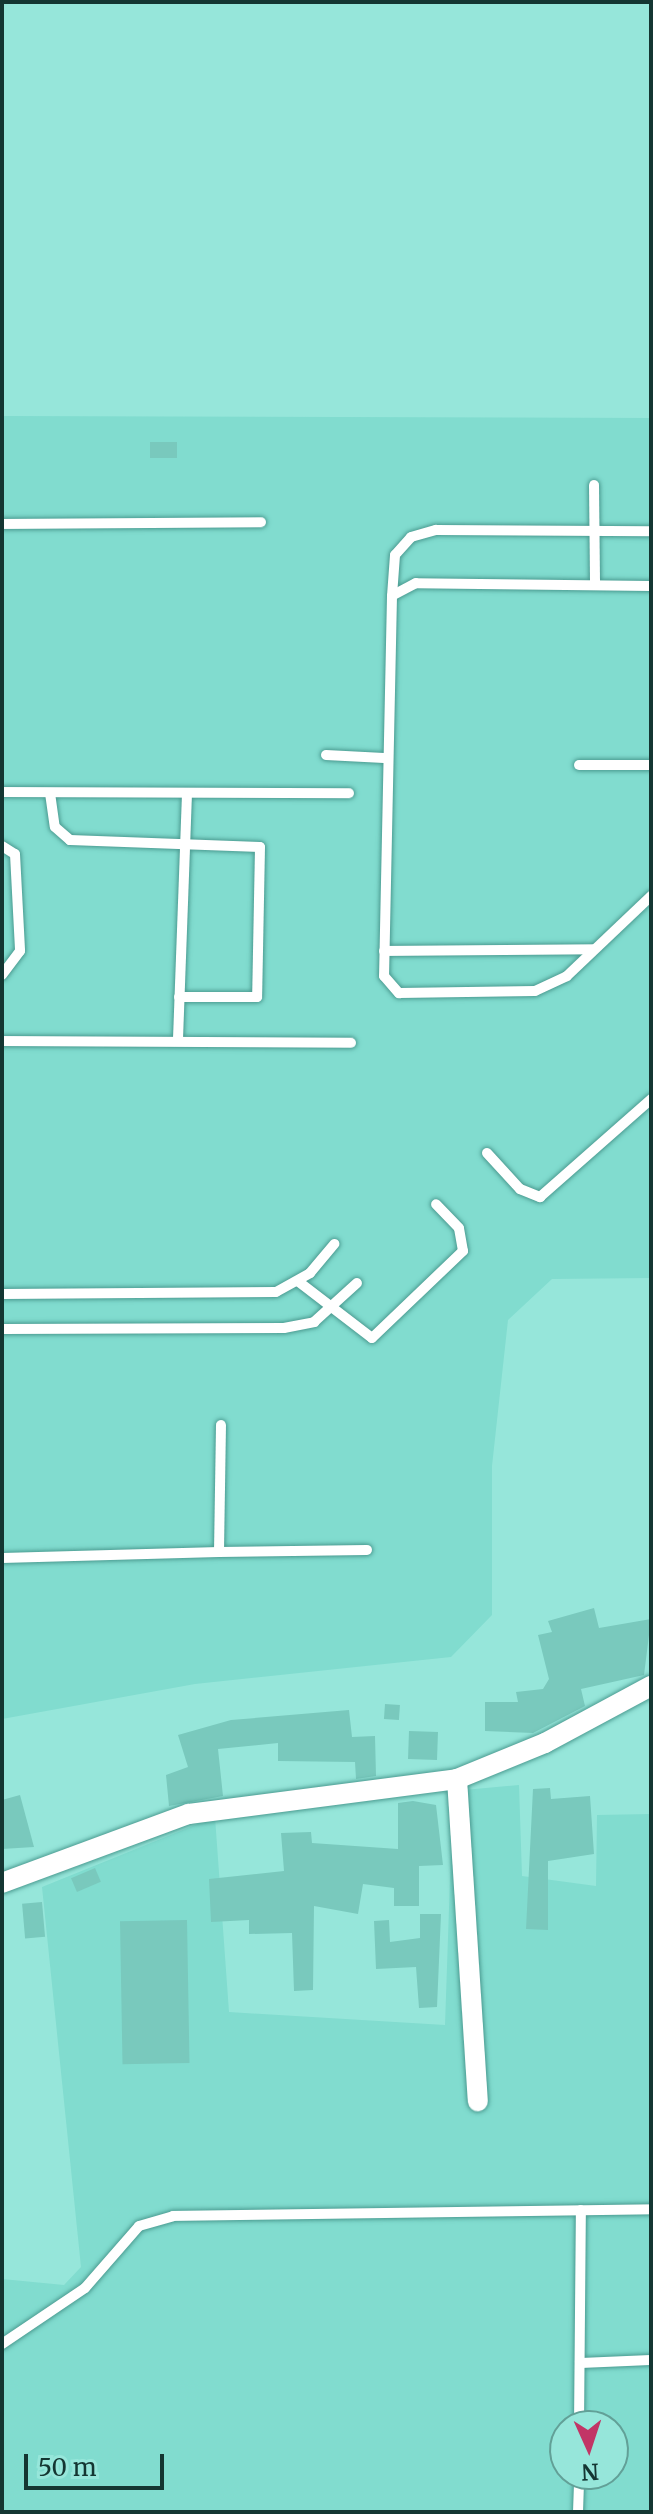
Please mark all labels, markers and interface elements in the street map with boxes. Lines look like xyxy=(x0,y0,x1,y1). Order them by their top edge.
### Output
north arrow xyxy=(549,2410,629,2490)
scale bar xyxy=(28,2438,168,2488)
text: 50 m xyxy=(38,2452,97,2483)
text: N xyxy=(581,2458,600,2486)

